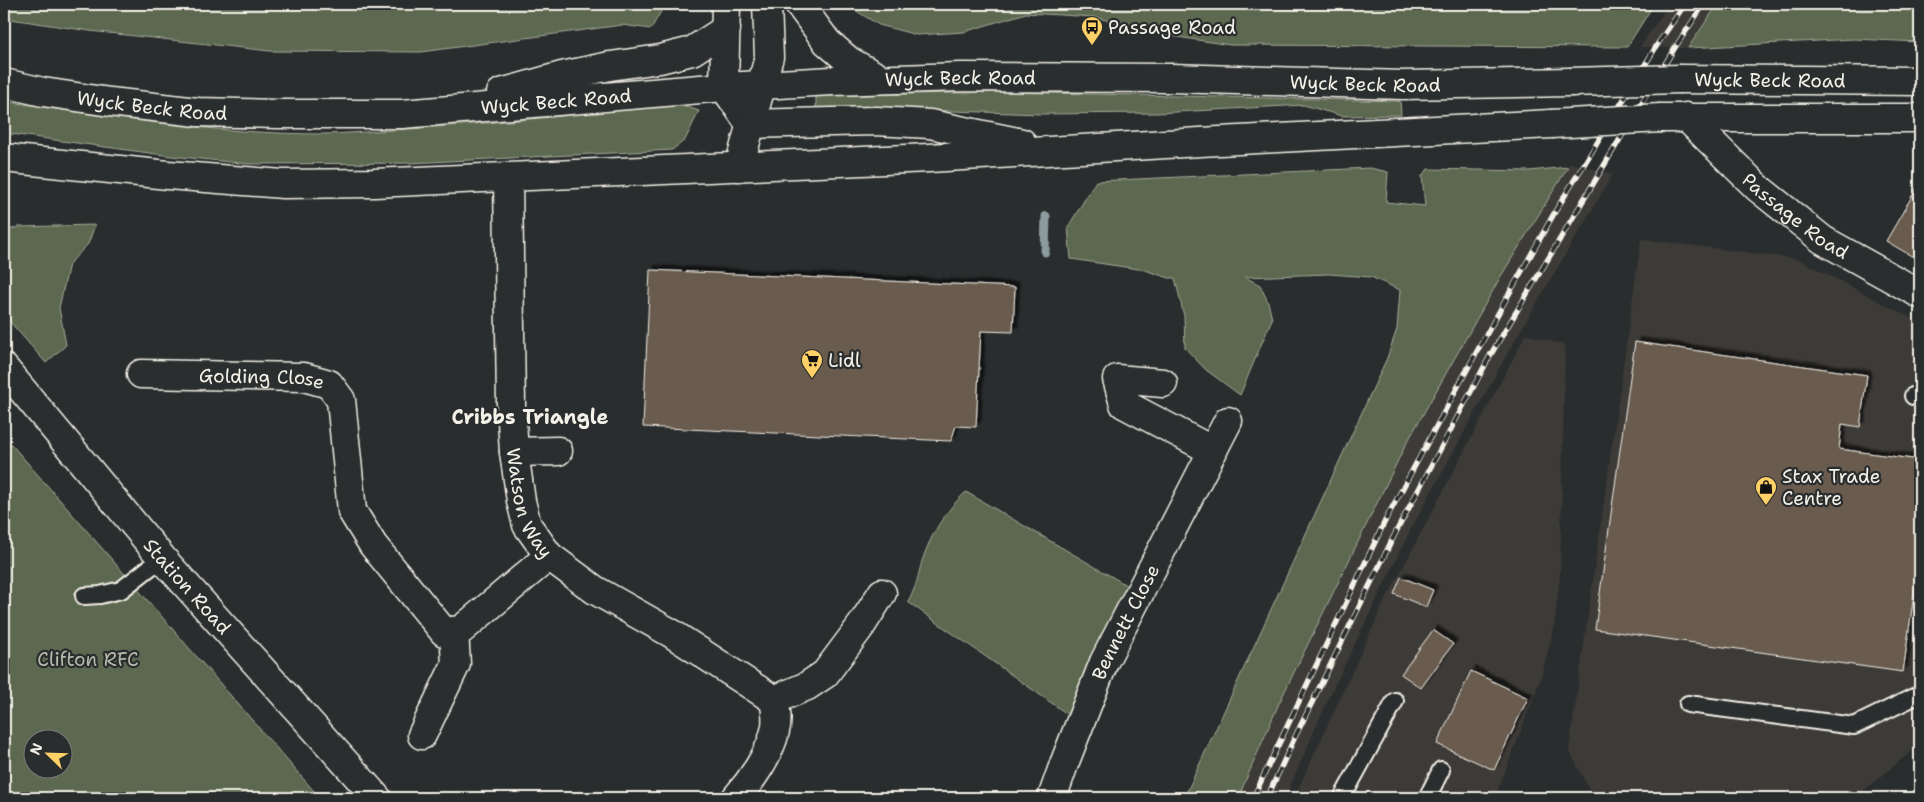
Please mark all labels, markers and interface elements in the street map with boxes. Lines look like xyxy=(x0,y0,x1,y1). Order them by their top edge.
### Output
bus stop icon: Passage Road xyxy=(1080,15,1104,46)
place label: Passage Road xyxy=(1108,15,1236,40)
street label: Wyck Beck Road xyxy=(884,65,1036,92)
street label: Wyck Beck Road xyxy=(1694,67,1846,93)
street label: Wyck Beck Road xyxy=(1289,70,1441,98)
street label: Wyck Beck Road xyxy=(480,83,633,120)
street label: Wyck Beck Road xyxy=(75,85,228,126)
street label: Passage Road xyxy=(1737,167,1853,265)
supermarket icon: Lidl xyxy=(800,348,824,379)
place label: Lidl xyxy=(828,348,861,373)
street label: Golding Close xyxy=(199,363,328,395)
district label: Cribbs Triangle xyxy=(452,404,608,430)
street label: Watson Way xyxy=(501,446,559,563)
place label: Stax Trade Centre xyxy=(1782,464,1881,511)
shop icon: Stax Trade Centre xyxy=(1754,475,1778,506)
street label: Station Road xyxy=(138,533,236,640)
street label: Bennett Close xyxy=(1086,560,1165,683)
park label: Clifton RFC xyxy=(37,647,139,672)
north arrow xyxy=(22,730,72,780)
text: N xyxy=(26,740,46,758)

